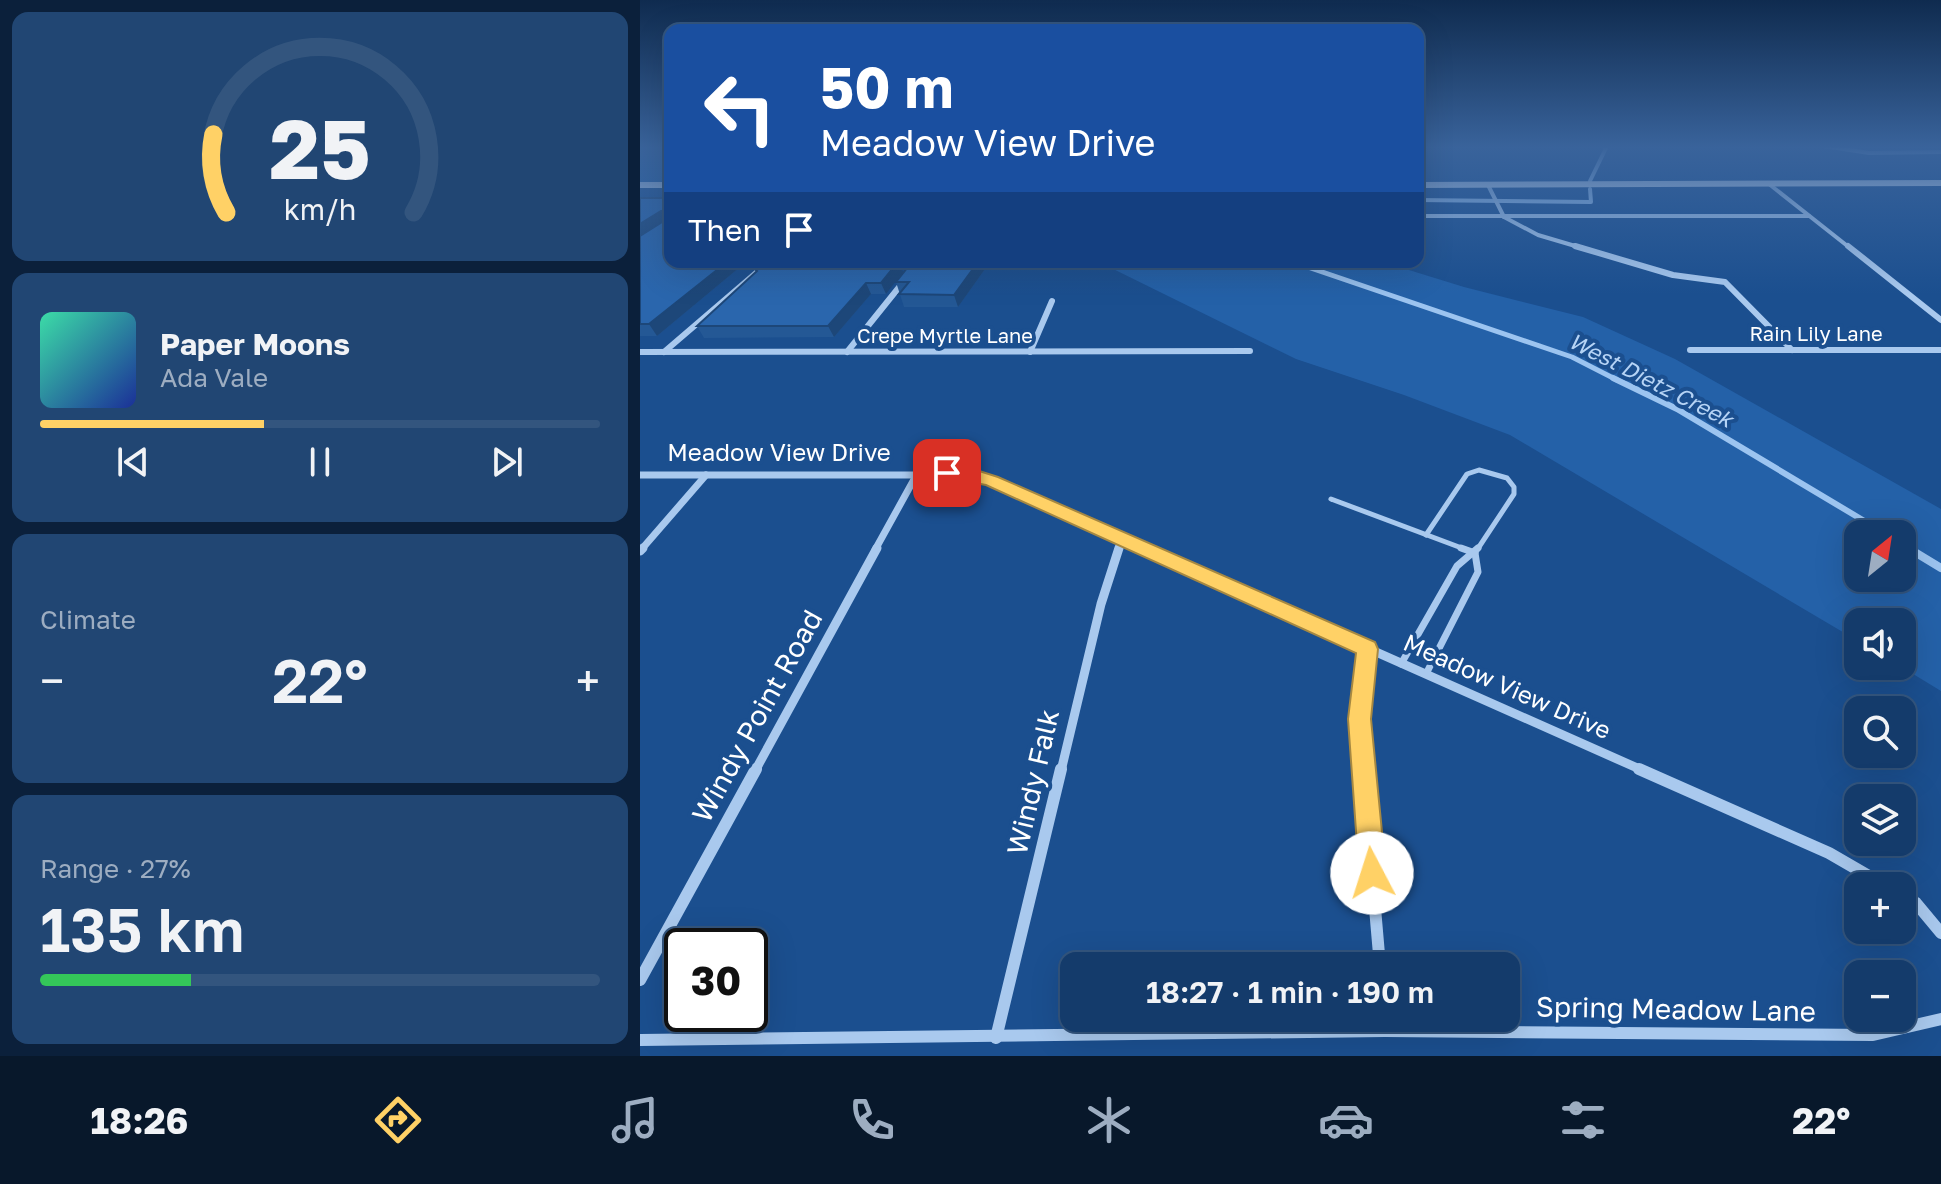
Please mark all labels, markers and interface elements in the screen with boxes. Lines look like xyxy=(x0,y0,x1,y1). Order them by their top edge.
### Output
text: 50 m xyxy=(820,53,954,120)
icon: left xyxy=(688,56,792,160)
text: 25 xyxy=(269,96,371,196)
text: Meadow View Drive xyxy=(820,121,1155,164)
text: km/h xyxy=(284,192,356,226)
icon: arrive xyxy=(777,208,821,252)
text: Then xyxy=(688,212,761,248)
street label: Rain Lily Lane xyxy=(1749,321,1883,345)
street label: Crepe Myrtle Lane xyxy=(857,323,1033,347)
text: Paper Moons xyxy=(160,326,350,362)
water label: West Dietz Creek xyxy=(1565,327,1740,434)
text: Ada Vale xyxy=(160,362,268,393)
street label: Meadow View Drive xyxy=(667,437,891,466)
pin xyxy=(913,439,981,507)
icon: previous xyxy=(111,440,155,484)
icon: pause xyxy=(298,440,342,484)
icon: next xyxy=(485,440,529,484)
icon: arrive xyxy=(925,451,969,495)
north arrow xyxy=(1844,520,1916,592)
map controls xyxy=(1844,520,1916,1032)
text: Climate xyxy=(40,604,136,635)
street label: Windy Point Road xyxy=(685,604,829,828)
button: sound xyxy=(1844,608,1916,680)
street label: Meadow View Drive xyxy=(1400,627,1616,744)
text: 22° xyxy=(272,644,368,716)
text: − xyxy=(40,654,64,707)
text: + xyxy=(576,654,600,707)
button: search xyxy=(1844,696,1916,768)
street label: Windy Falk xyxy=(1000,706,1065,858)
button: layers xyxy=(1844,784,1916,856)
position arrow xyxy=(1330,831,1414,915)
text: Range · 27% xyxy=(40,853,191,884)
button: + xyxy=(1844,872,1916,944)
text: 135 km xyxy=(40,893,244,965)
speed limit sign: 30 xyxy=(664,928,768,1032)
button: − xyxy=(1844,960,1916,1032)
text: 18:27 · 1 min · 190 m xyxy=(1146,974,1434,1010)
street label: Spring Meadow Lane xyxy=(1536,990,1816,1027)
icon: directions xyxy=(370,1092,426,1148)
icon: music xyxy=(607,1092,663,1148)
icon: phone xyxy=(844,1092,900,1148)
icon: climate xyxy=(1081,1092,1137,1148)
icon: car xyxy=(1318,1092,1374,1148)
icon: filters xyxy=(1555,1092,1611,1148)
text: 18:26 xyxy=(91,1099,188,1142)
text: 22° xyxy=(1792,1099,1850,1142)

